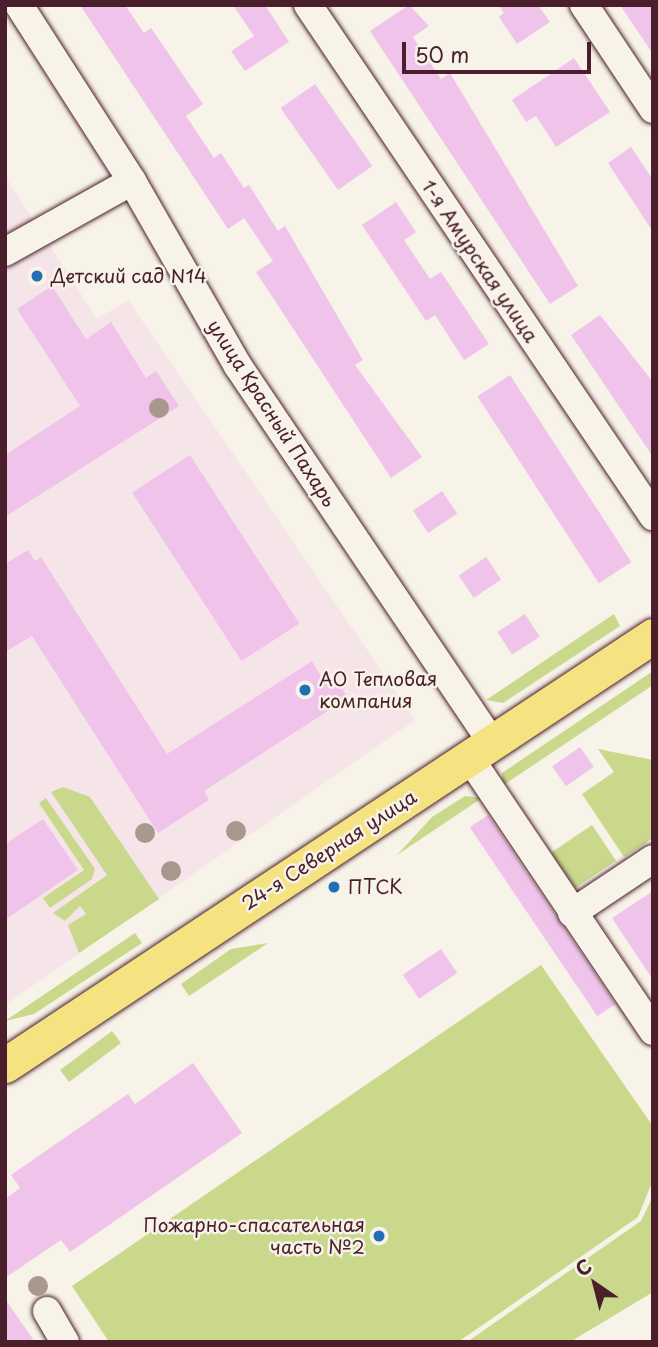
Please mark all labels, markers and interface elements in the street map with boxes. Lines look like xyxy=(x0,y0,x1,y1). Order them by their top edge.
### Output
scale bar xyxy=(406,28,595,72)
text: 50 m xyxy=(415,38,469,70)
street label: 1-я Амурская улица xyxy=(417,175,543,347)
place label: Детский сад N14 xyxy=(51,265,208,287)
marker: Детский сад N14 xyxy=(29,268,45,284)
street label: улица Красный Пахарь xyxy=(203,315,341,511)
place label: АО Тепловая компания xyxy=(319,668,439,712)
marker: АО Тепловая компания xyxy=(297,682,313,698)
street label: 24-я Северная улица xyxy=(237,785,421,915)
place label: ПТСК xyxy=(348,876,403,898)
marker: ПТСК xyxy=(326,879,342,895)
place label: Пожарно-спасательная часть №2 xyxy=(143,1214,365,1258)
marker: Пожарно-спасательная часть №2 xyxy=(371,1228,387,1244)
north arrow xyxy=(560,1249,630,1319)
text: С xyxy=(569,1251,597,1282)

